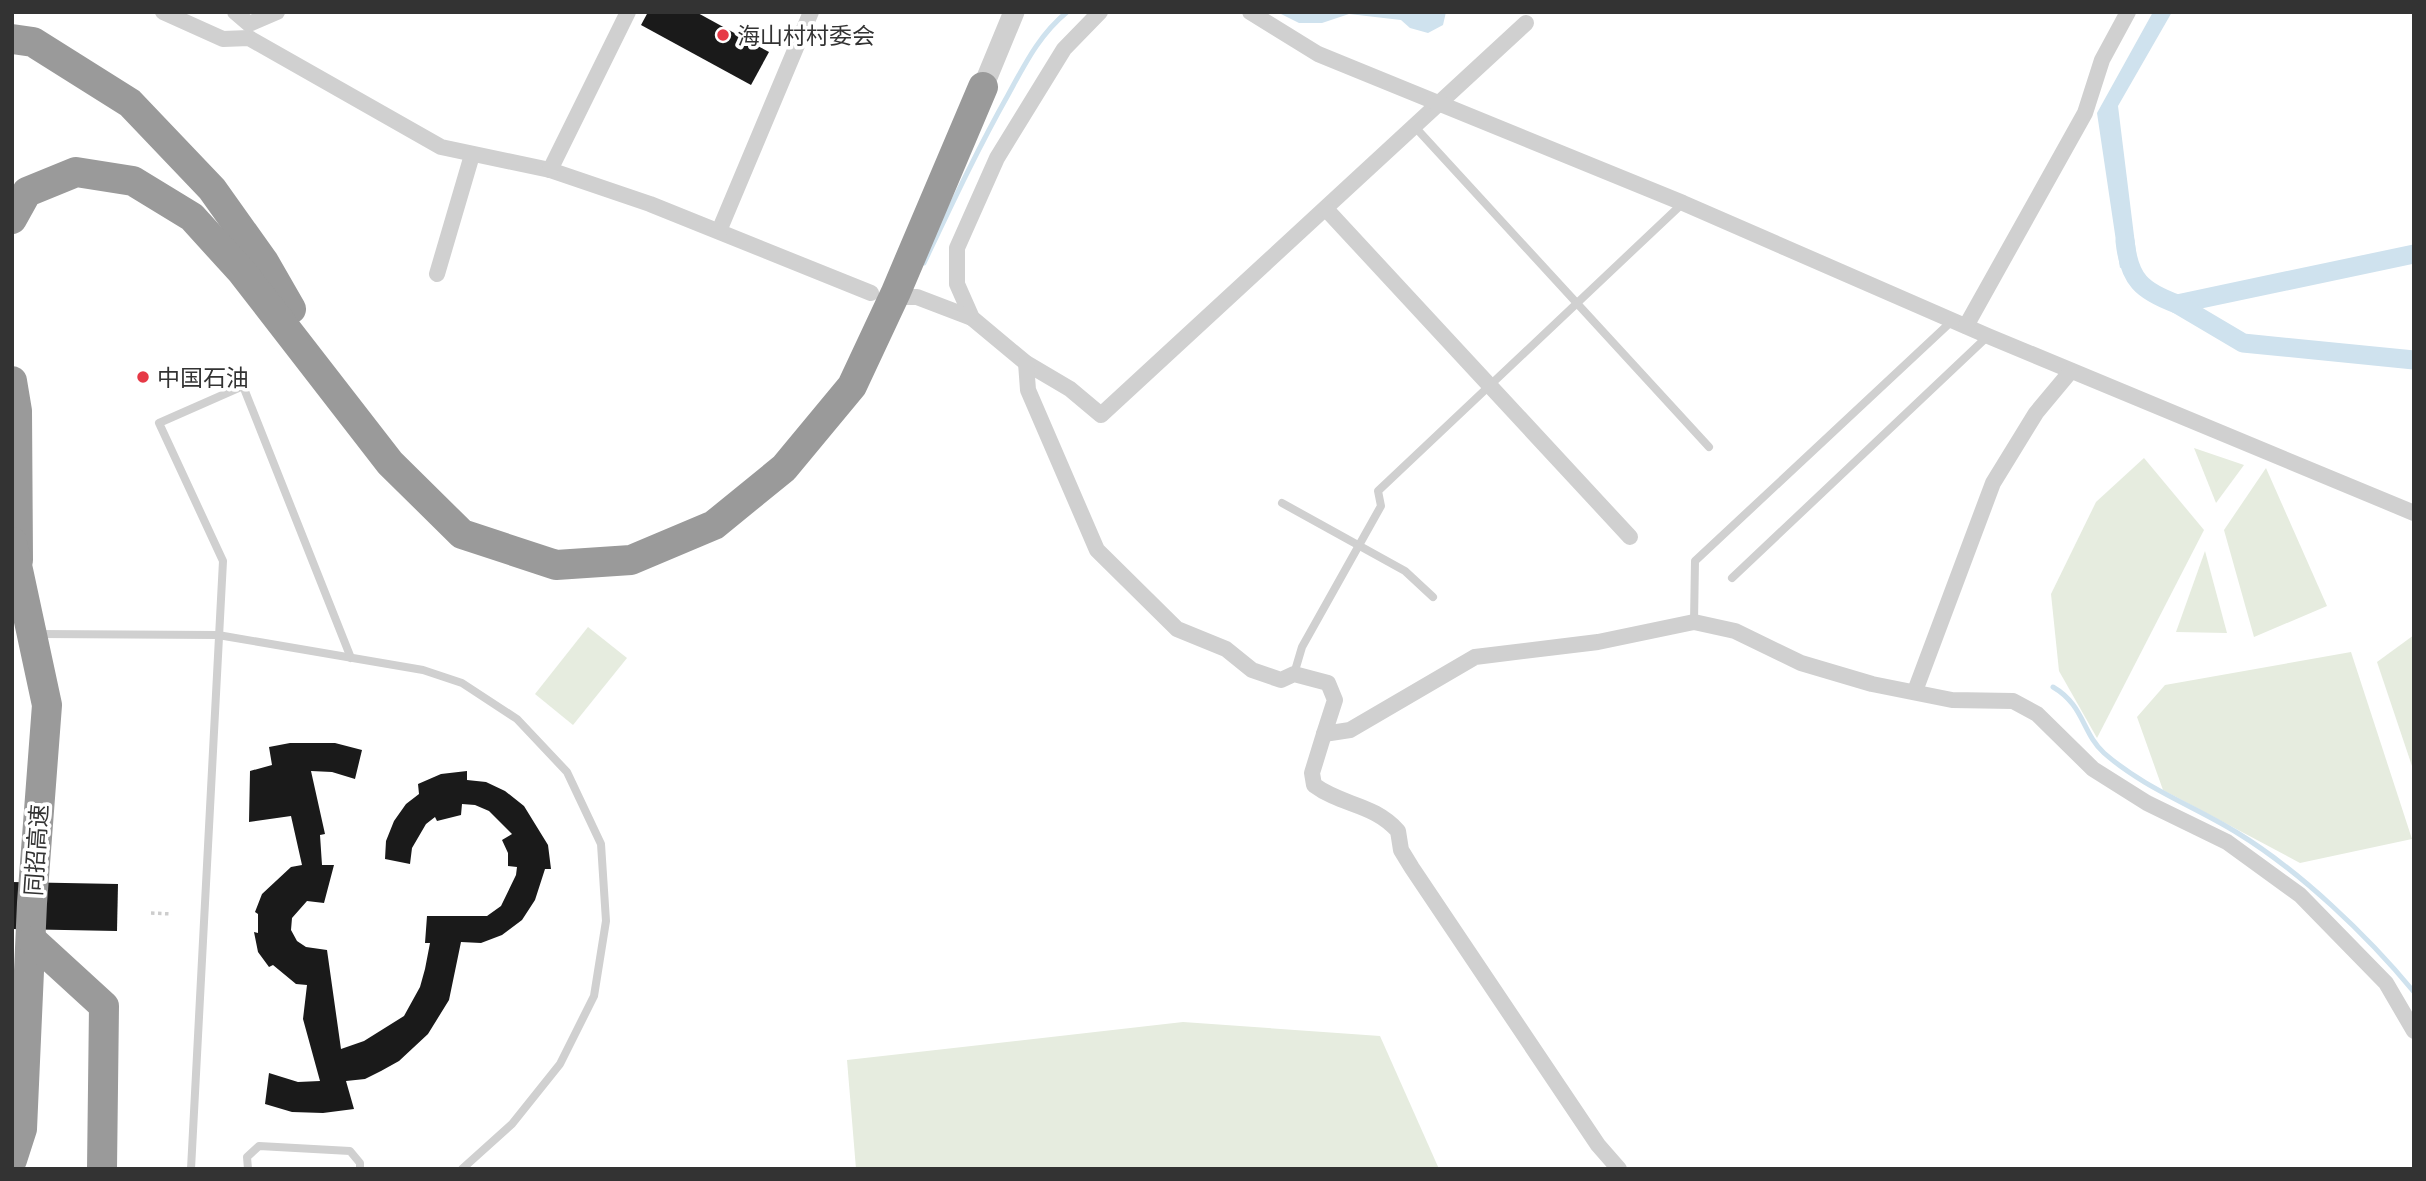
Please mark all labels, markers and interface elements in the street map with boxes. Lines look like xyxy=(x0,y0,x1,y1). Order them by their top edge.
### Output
place label: 海山村村委会 xyxy=(737,21,875,50)
marker: 海山村村委会 xyxy=(715,27,731,43)
place label: 中国石油 xyxy=(157,363,249,392)
marker: 中国石油 xyxy=(135,369,151,385)
street label: 同招高速 xyxy=(18,803,54,897)

